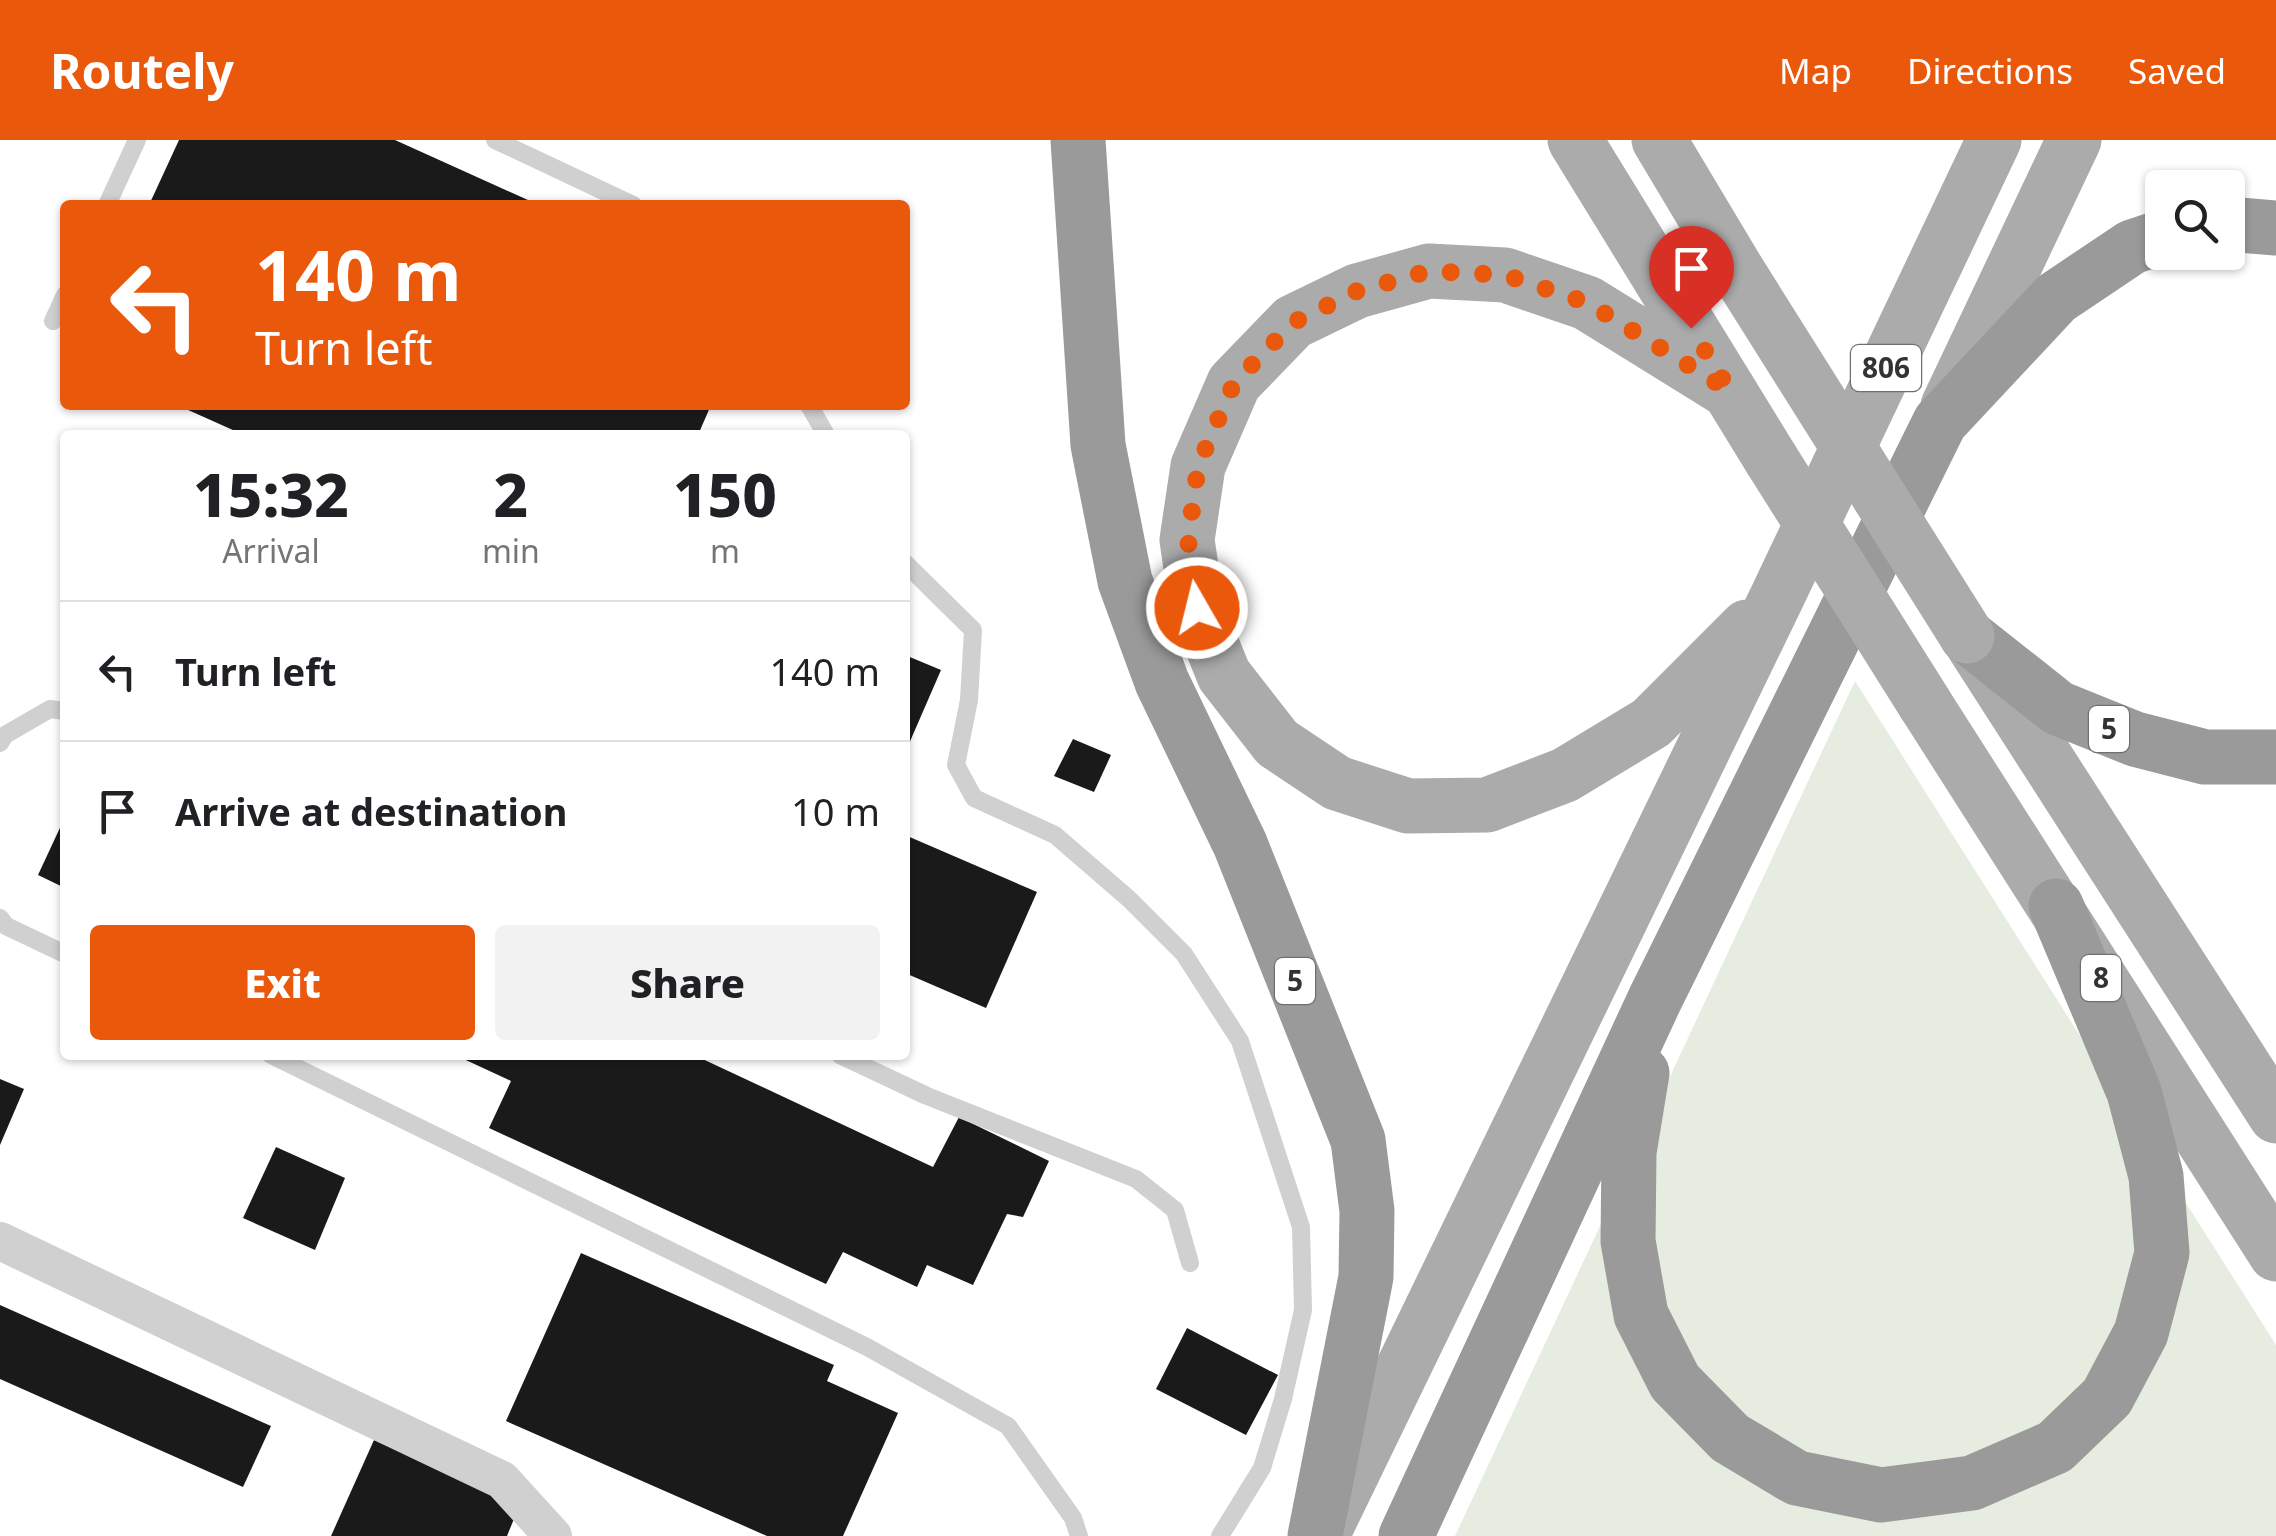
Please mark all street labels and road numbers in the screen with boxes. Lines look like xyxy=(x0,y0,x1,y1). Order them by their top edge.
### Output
road number: 806 xyxy=(1851,345,1921,391)
road number: 5 xyxy=(2089,706,2129,752)
road number: 8 xyxy=(2081,955,2121,1001)
road number: 5 xyxy=(1275,958,1315,1004)

